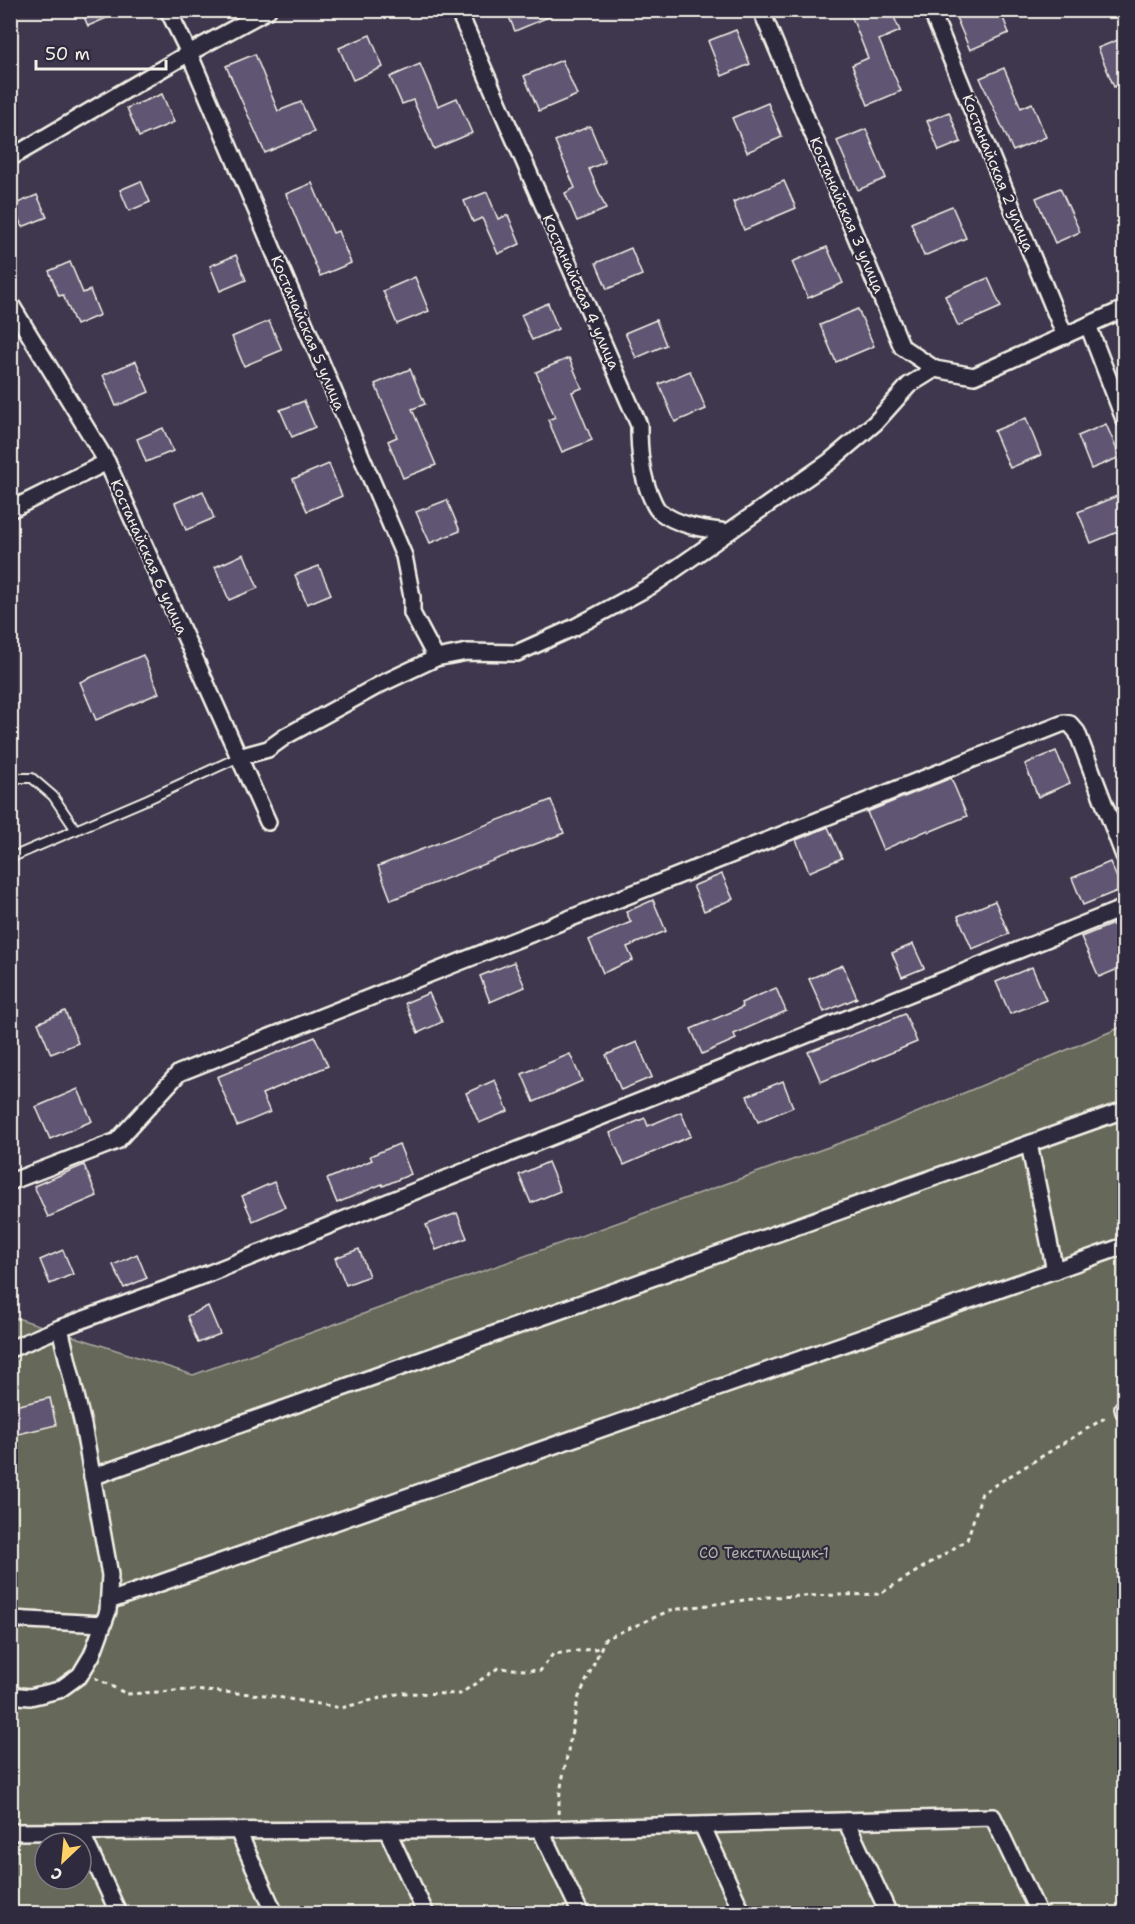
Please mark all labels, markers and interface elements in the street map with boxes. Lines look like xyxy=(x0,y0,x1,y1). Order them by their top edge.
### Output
scale bar xyxy=(36,33,166,71)
text: 50 m xyxy=(45,42,90,66)
street label: Костанайская 2 улица xyxy=(957,91,1039,255)
street label: Костанайская 3 улица xyxy=(805,134,889,297)
street label: Костанайская 4 улица xyxy=(538,211,625,373)
street label: Костанайская 5 улица xyxy=(266,252,350,414)
street label: Костанайская 6 улица xyxy=(106,476,193,638)
park label: СО Текстильщик-1 xyxy=(699,1543,829,1563)
north arrow xyxy=(33,1831,93,1891)
text: С xyxy=(47,1862,66,1886)

